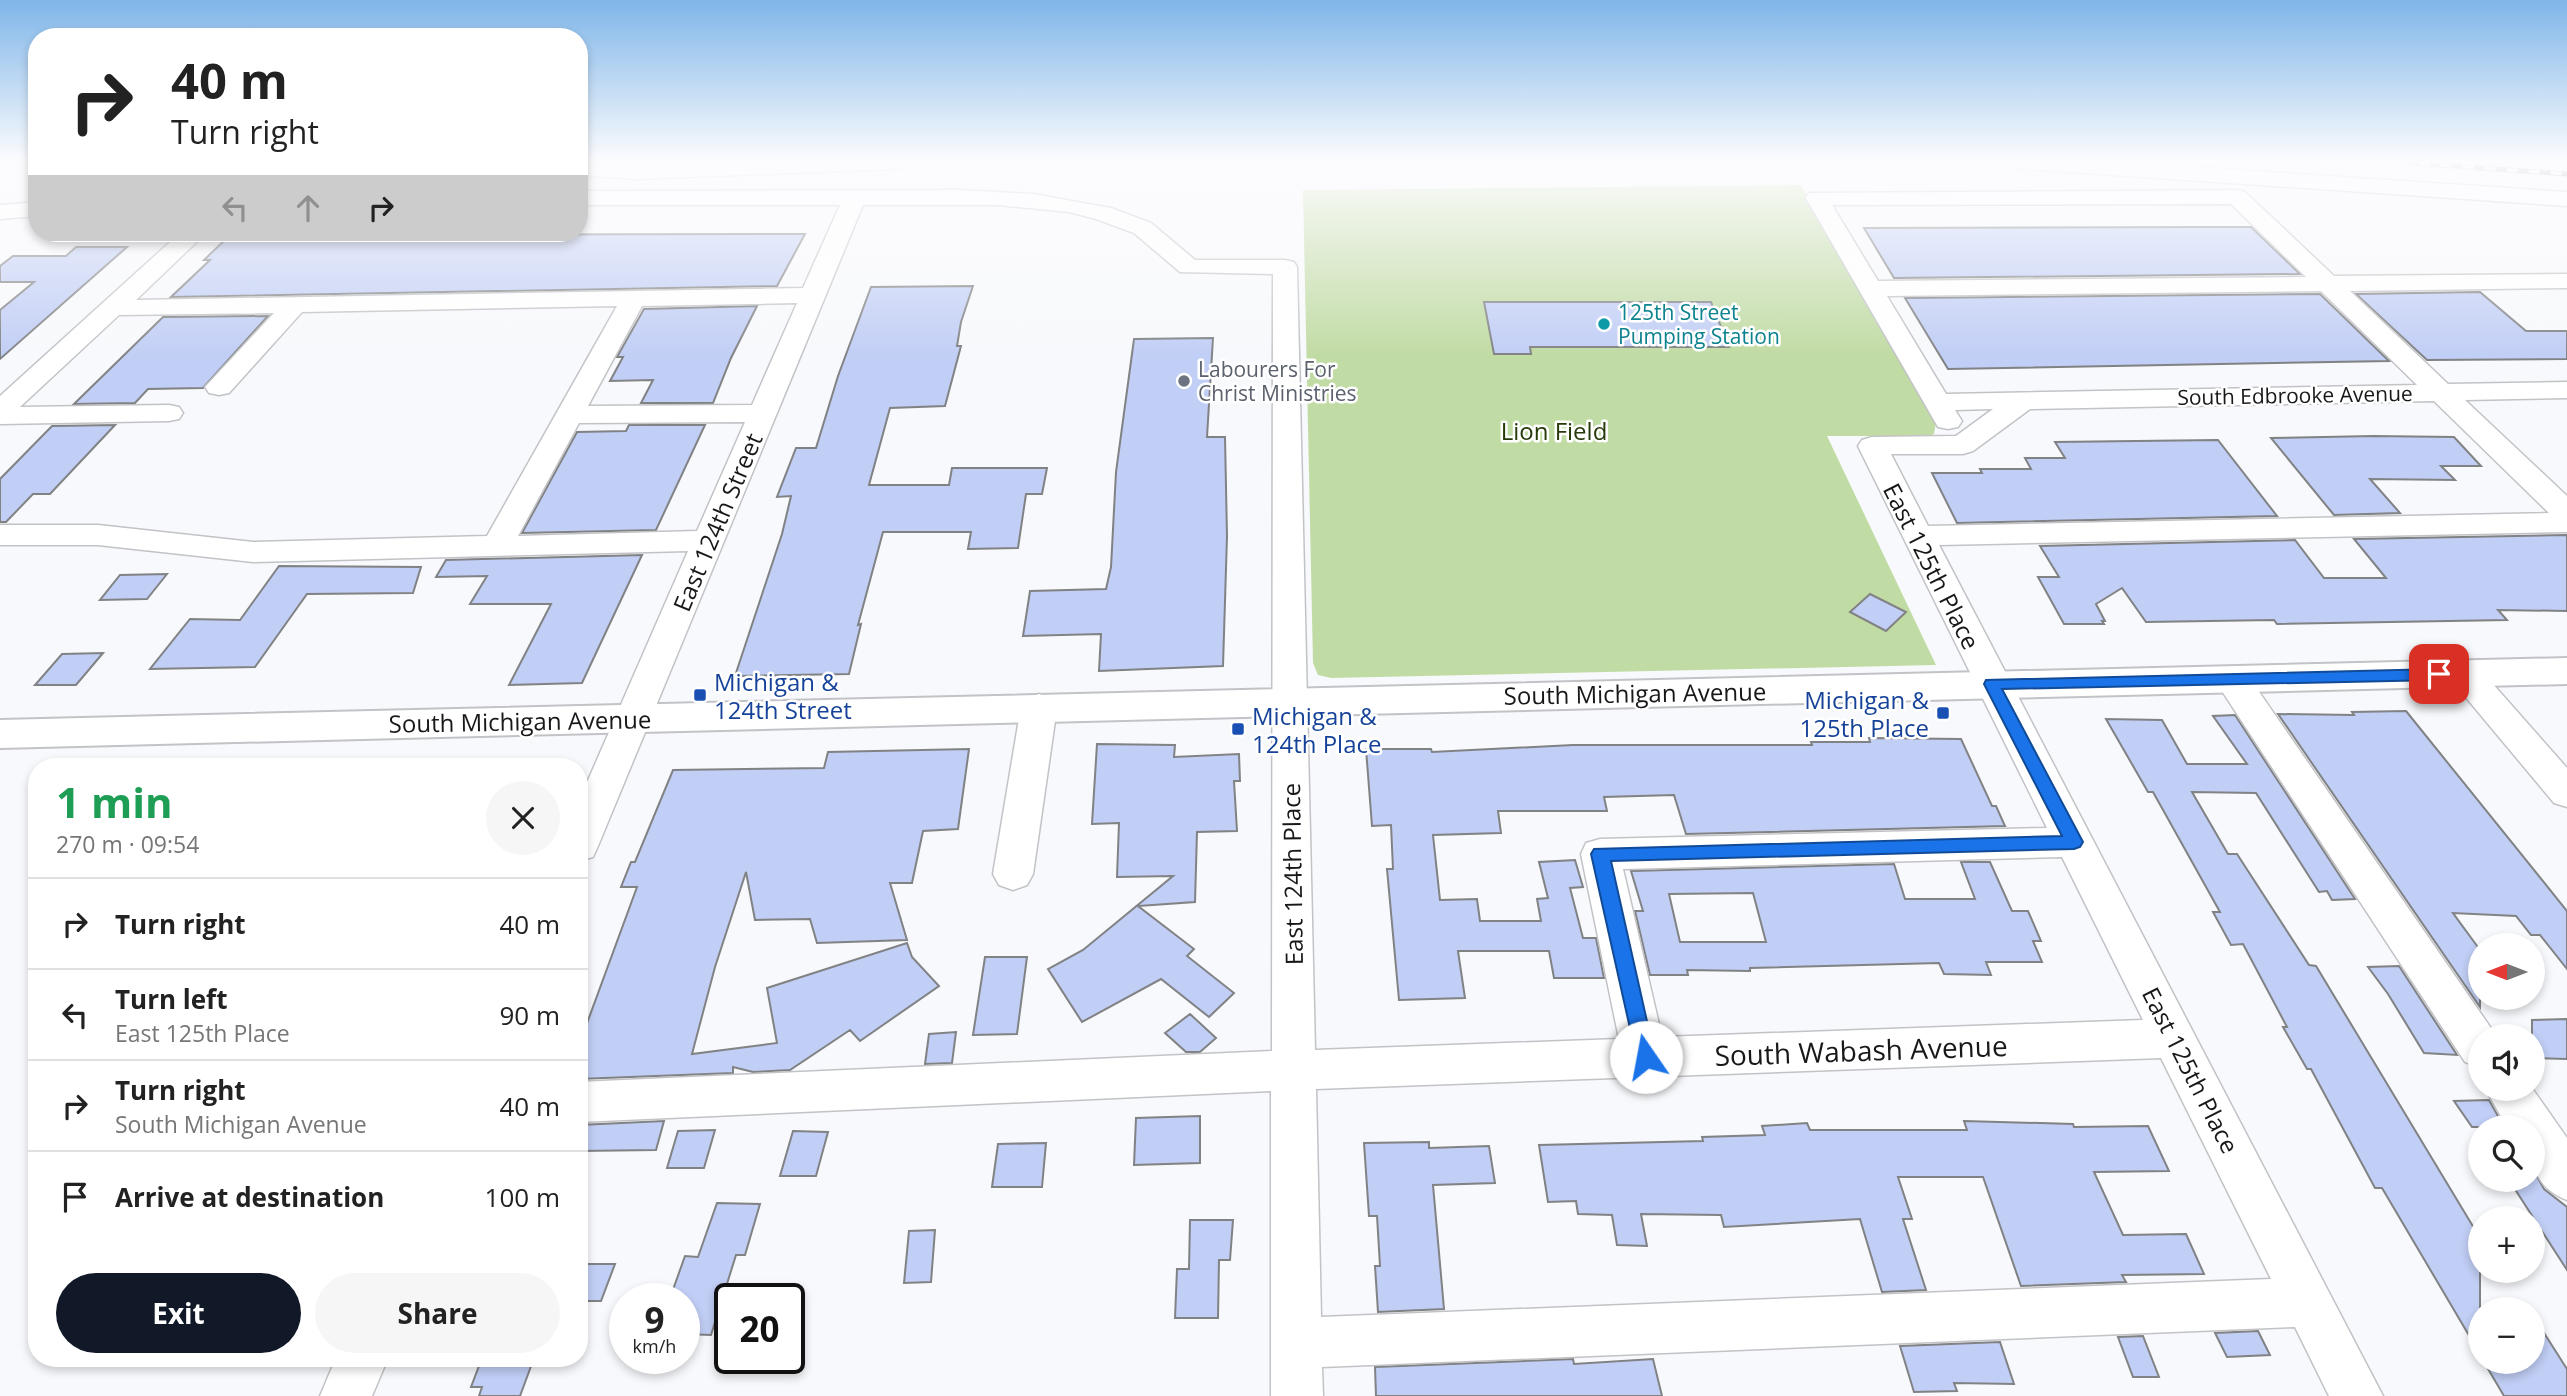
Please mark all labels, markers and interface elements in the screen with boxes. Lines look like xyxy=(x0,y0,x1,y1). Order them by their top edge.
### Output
text: 40 m xyxy=(171,47,288,113)
icon: right xyxy=(56,56,147,147)
text: Turn right xyxy=(171,110,319,153)
icon: left xyxy=(216,189,254,227)
icon: ahead xyxy=(289,189,327,227)
icon: right xyxy=(362,189,400,227)
place label: 125th Street Pumping Station xyxy=(1618,298,1780,350)
marker: 125th Street Pumping Station xyxy=(1596,316,1612,332)
place label: Labourers For Christ Ministries xyxy=(1198,355,1356,407)
marker: Labourers For Christ Ministries xyxy=(1176,373,1192,389)
street label: South Edbrooke Avenue xyxy=(2177,379,2413,411)
park label: Lion Field xyxy=(1501,414,1607,447)
street label: East 124th Street xyxy=(665,428,769,616)
street label: East 125th Place xyxy=(1876,477,1988,655)
pin xyxy=(2409,644,2469,704)
icon: arrive xyxy=(2420,655,2458,693)
place label: Michigan & 124th Street xyxy=(714,665,852,726)
street label: South Michigan Avenue xyxy=(1503,674,1767,712)
place label: Michigan & 125th Place xyxy=(1800,683,1930,744)
marker: Michigan & 124th Street xyxy=(692,687,708,703)
place label: Michigan & 124th Place xyxy=(1252,699,1381,760)
street label: South Michigan Avenue xyxy=(388,702,652,740)
marker: Michigan & 125th Place xyxy=(1935,705,1951,721)
marker: Michigan & 124th Place xyxy=(1230,721,1246,737)
text: 1 min xyxy=(56,773,173,830)
button: close xyxy=(486,781,560,855)
street label: East 124th Place xyxy=(1274,783,1310,965)
text: 270 m · 09:54 xyxy=(56,828,199,860)
icon: right xyxy=(56,905,94,943)
text: Turn right xyxy=(115,906,246,942)
text: 40 m xyxy=(499,906,560,942)
north arrow xyxy=(2468,933,2544,1010)
map controls xyxy=(2468,933,2545,1374)
text: Turn left xyxy=(115,981,227,1017)
street label: East 125th Place xyxy=(2135,981,2247,1159)
icon: left xyxy=(56,996,94,1034)
text: 90 m xyxy=(499,997,560,1033)
text: East 125th Place xyxy=(115,1017,290,1049)
position arrow xyxy=(1609,1020,1683,1094)
button: sound xyxy=(2468,1024,2545,1101)
street label: South Wabash Avenue xyxy=(1714,1026,2008,1074)
text: Turn right xyxy=(115,1072,246,1108)
icon: right xyxy=(56,1087,94,1125)
text: 40 m xyxy=(499,1088,560,1124)
text: South Michigan Avenue xyxy=(115,1108,367,1140)
button: search xyxy=(2468,1115,2545,1192)
icon: arrive xyxy=(56,1178,94,1216)
text: Arrive at destination xyxy=(115,1179,384,1215)
text: 100 m xyxy=(485,1179,560,1215)
button: + xyxy=(2468,1206,2545,1283)
button: Exit xyxy=(56,1273,301,1353)
button: Share xyxy=(315,1273,560,1353)
speed limit sign: 20 xyxy=(714,1283,805,1374)
text: 9 xyxy=(644,1296,665,1343)
button: − xyxy=(2468,1297,2545,1374)
text: km/h xyxy=(633,1334,676,1358)

